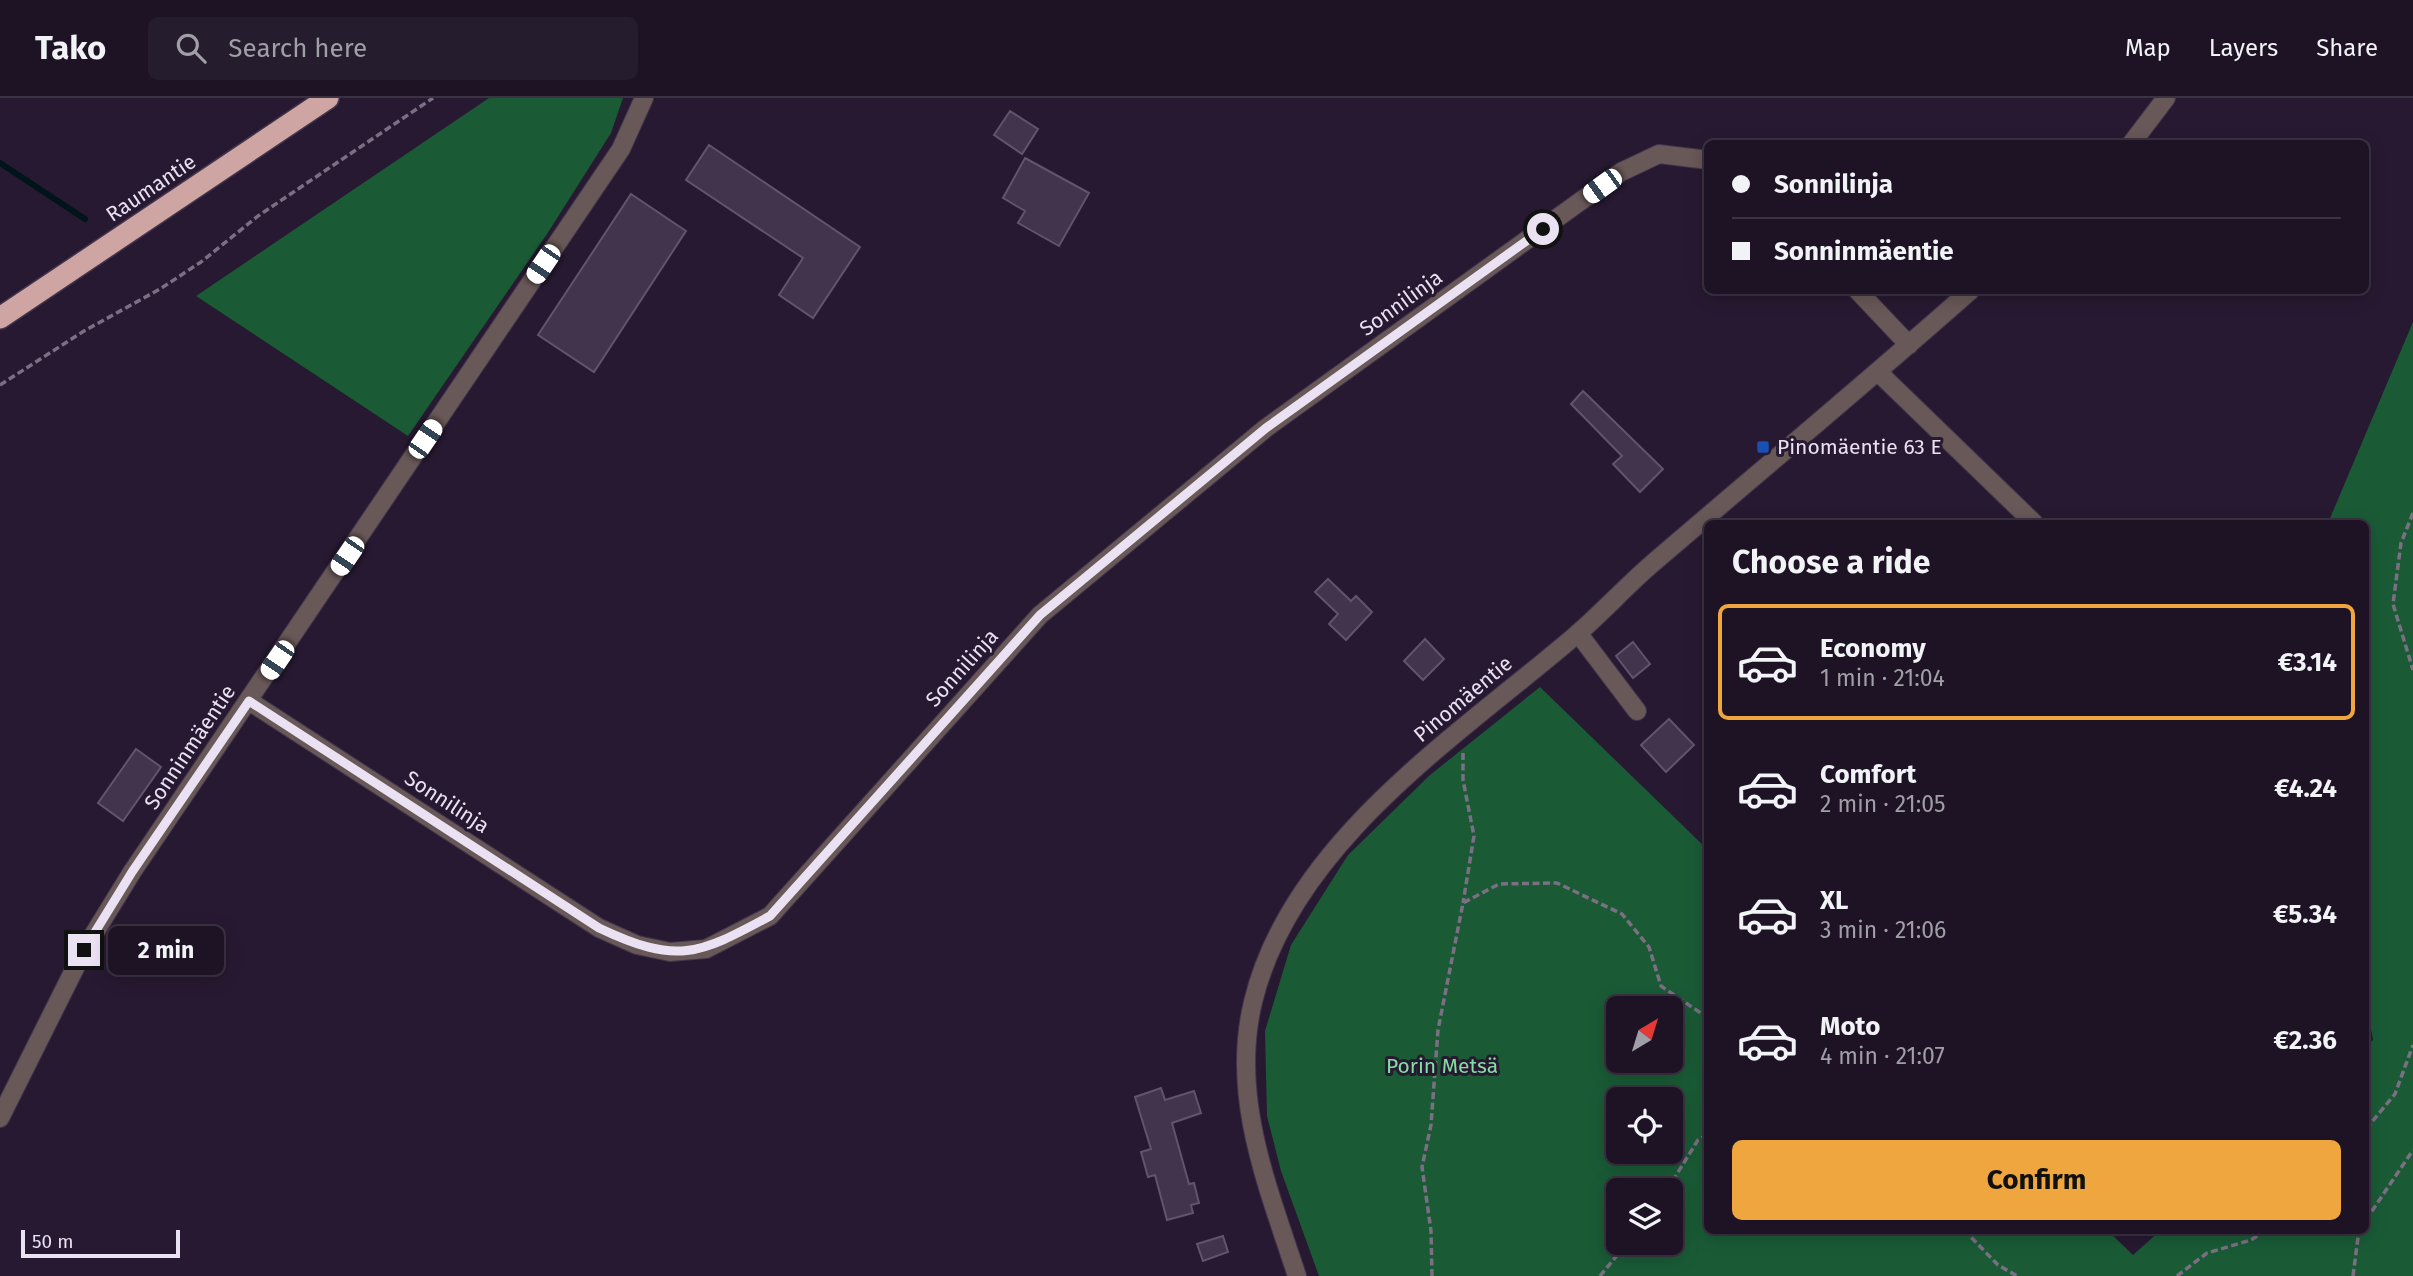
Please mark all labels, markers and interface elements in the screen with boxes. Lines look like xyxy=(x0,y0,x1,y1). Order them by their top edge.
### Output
search box xyxy=(148,17,638,80)
text: Tako xyxy=(35,28,106,68)
icon: search xyxy=(172,29,210,67)
text: Search here xyxy=(228,33,367,64)
text: Map xyxy=(2125,34,2171,62)
text: Layers xyxy=(2209,34,2278,62)
text: Share xyxy=(2316,34,2378,62)
street label: Raumantie xyxy=(101,148,201,228)
car xyxy=(1579,165,1626,207)
text: Sonnilinja xyxy=(1774,169,1893,200)
route start xyxy=(1527,213,1559,245)
text: Sonninmäentie xyxy=(1774,236,1954,267)
car xyxy=(523,241,564,287)
street label: Sonnilinja xyxy=(1355,264,1447,342)
car xyxy=(405,416,446,462)
place label: Pinomäentie 63 E xyxy=(1777,434,1942,460)
marker: Pinomäentie 63 E xyxy=(1755,439,1771,455)
car xyxy=(327,533,368,579)
text: Choose a ride xyxy=(1732,543,1930,581)
street label: Sonnilinja xyxy=(920,624,1004,712)
icon: car xyxy=(1736,631,1799,694)
text: Economy xyxy=(1820,633,1926,664)
car xyxy=(257,637,298,683)
text: €3.14 xyxy=(2278,647,2337,678)
street label: Pinomäentie xyxy=(1408,650,1518,748)
text: 1 min · 21:04 xyxy=(1820,664,1945,692)
street label: Sonninmäentie xyxy=(139,680,241,814)
icon: car xyxy=(1736,757,1799,820)
text: Comfort xyxy=(1820,759,1916,790)
street label: Sonnilinja xyxy=(400,765,494,839)
text: €4.24 xyxy=(2274,773,2337,804)
text: 2 min · 21:05 xyxy=(1820,790,1946,818)
icon: car xyxy=(1736,883,1799,946)
text: XL xyxy=(1820,885,1848,916)
text: €5.34 xyxy=(2273,899,2337,930)
text: 3 min · 21:06 xyxy=(1820,916,1946,944)
callout: 2 min xyxy=(108,926,224,974)
route end xyxy=(68,934,100,966)
text: 2 min xyxy=(138,936,194,964)
north arrow xyxy=(1606,996,1684,1073)
map controls xyxy=(1606,996,1683,1255)
icon: car xyxy=(1736,1009,1799,1072)
text: Moto xyxy=(1820,1011,1880,1042)
text: €2.36 xyxy=(2274,1025,2337,1056)
text: 4 min · 21:07 xyxy=(1820,1042,1945,1070)
park label: Porin Metsä xyxy=(1386,1053,1498,1079)
button: locate xyxy=(1606,1087,1683,1164)
button: Confirm xyxy=(1732,1140,2341,1220)
button: layers xyxy=(1606,1178,1683,1255)
scale bar xyxy=(21,1227,180,1259)
text: 50 m xyxy=(32,1230,73,1253)

